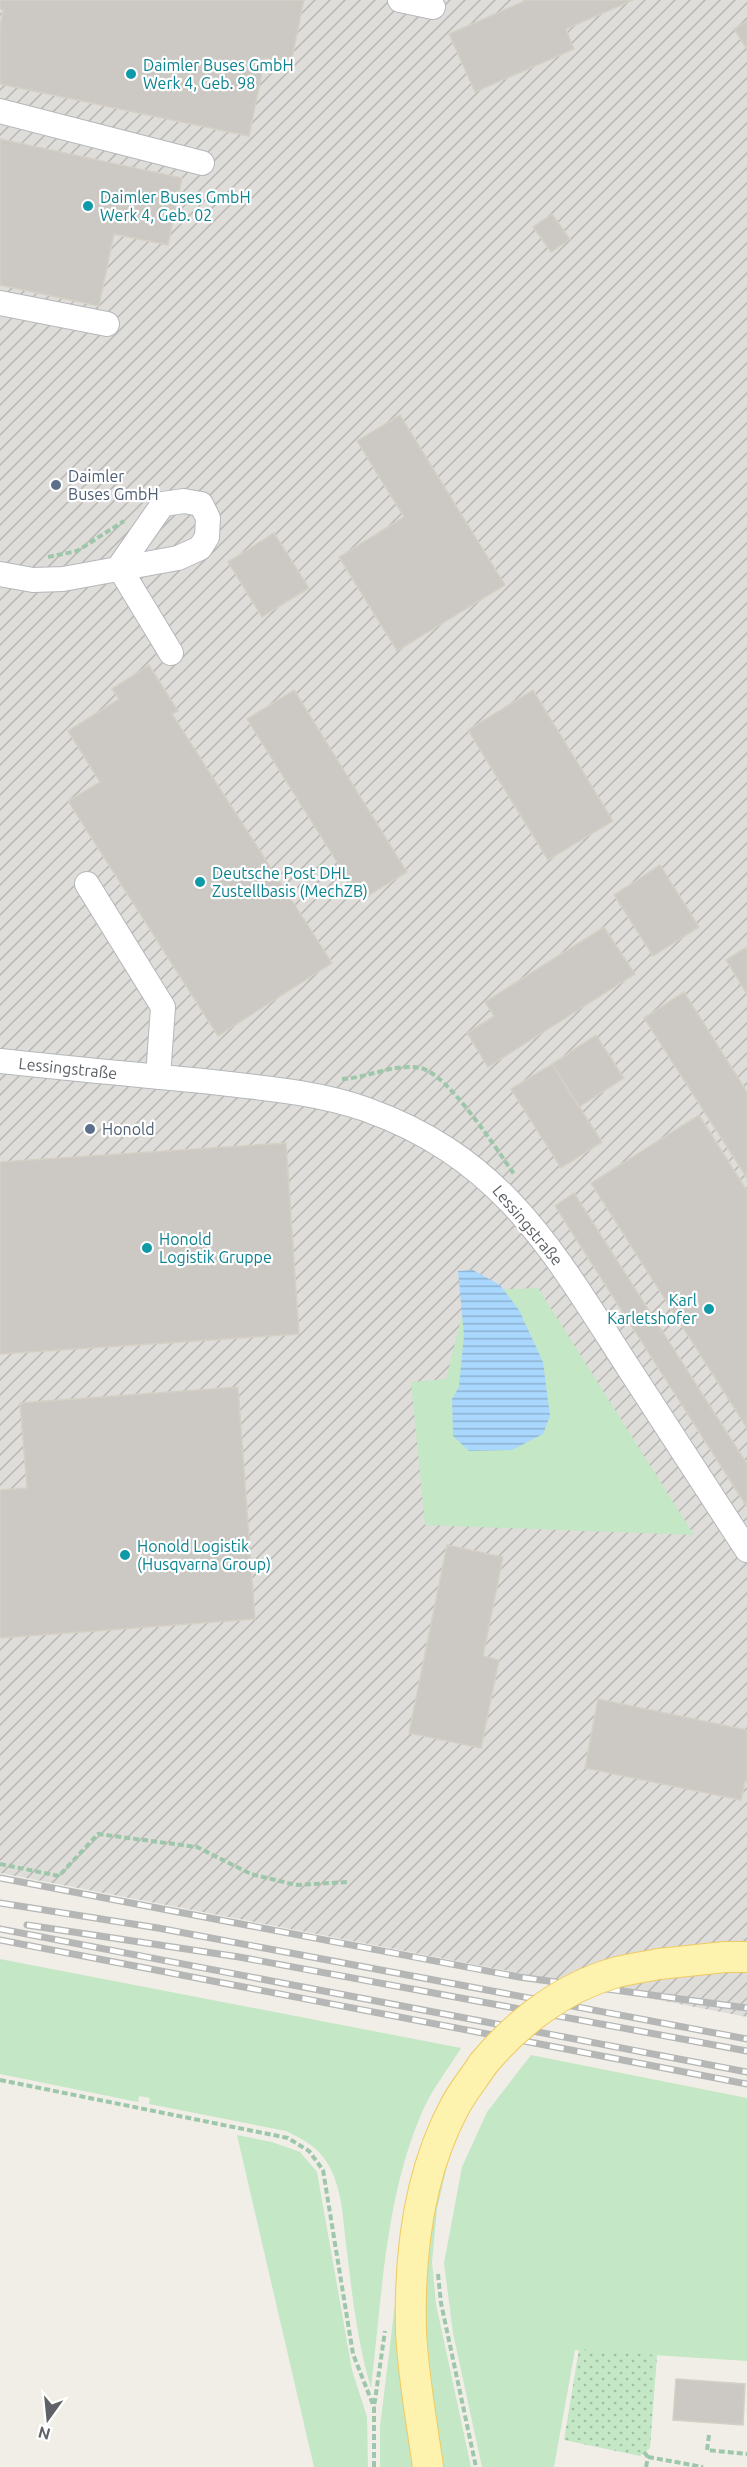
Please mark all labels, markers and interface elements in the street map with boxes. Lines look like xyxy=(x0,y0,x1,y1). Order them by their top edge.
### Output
place label: Daimler Buses GmbH Werk 4, Geb. 98 xyxy=(143,56,294,92)
marker: Daimler Buses GmbH Werk 4, Geb. 98 xyxy=(124,67,138,81)
place label: Daimler Buses GmbH Werk 4, Geb. 02 xyxy=(100,188,251,224)
marker: Daimler Buses GmbH Werk 4, Geb. 02 xyxy=(81,199,95,213)
place label: Daimler Buses GmbH xyxy=(68,467,159,503)
marker: Daimler Buses GmbH xyxy=(49,478,63,492)
place label: Deutsche Post DHL Zustellbasis (MechZB) xyxy=(212,864,368,901)
marker: Deutsche Post DHL Zustellbasis (MechZB) xyxy=(193,875,207,889)
street label: Lessingstraße xyxy=(18,1054,118,1082)
place label: Honold xyxy=(102,1120,155,1138)
marker: Honold xyxy=(83,1122,97,1136)
street label: Lessingstraße xyxy=(489,1181,567,1269)
place label: Honold Logistik Gruppe xyxy=(159,1230,272,1266)
marker: Honold Logistik Gruppe xyxy=(140,1241,154,1255)
place label: Karl Karletshofer xyxy=(607,1291,697,1327)
marker: Karl Karletshofer xyxy=(702,1302,716,1316)
place label: Honold Logistik (Husqvarna Group) xyxy=(137,1537,271,1574)
marker: Honold Logistik (Husqvarna Group) xyxy=(118,1548,132,1562)
north arrow xyxy=(18,2389,78,2449)
text: N xyxy=(36,2423,52,2444)

